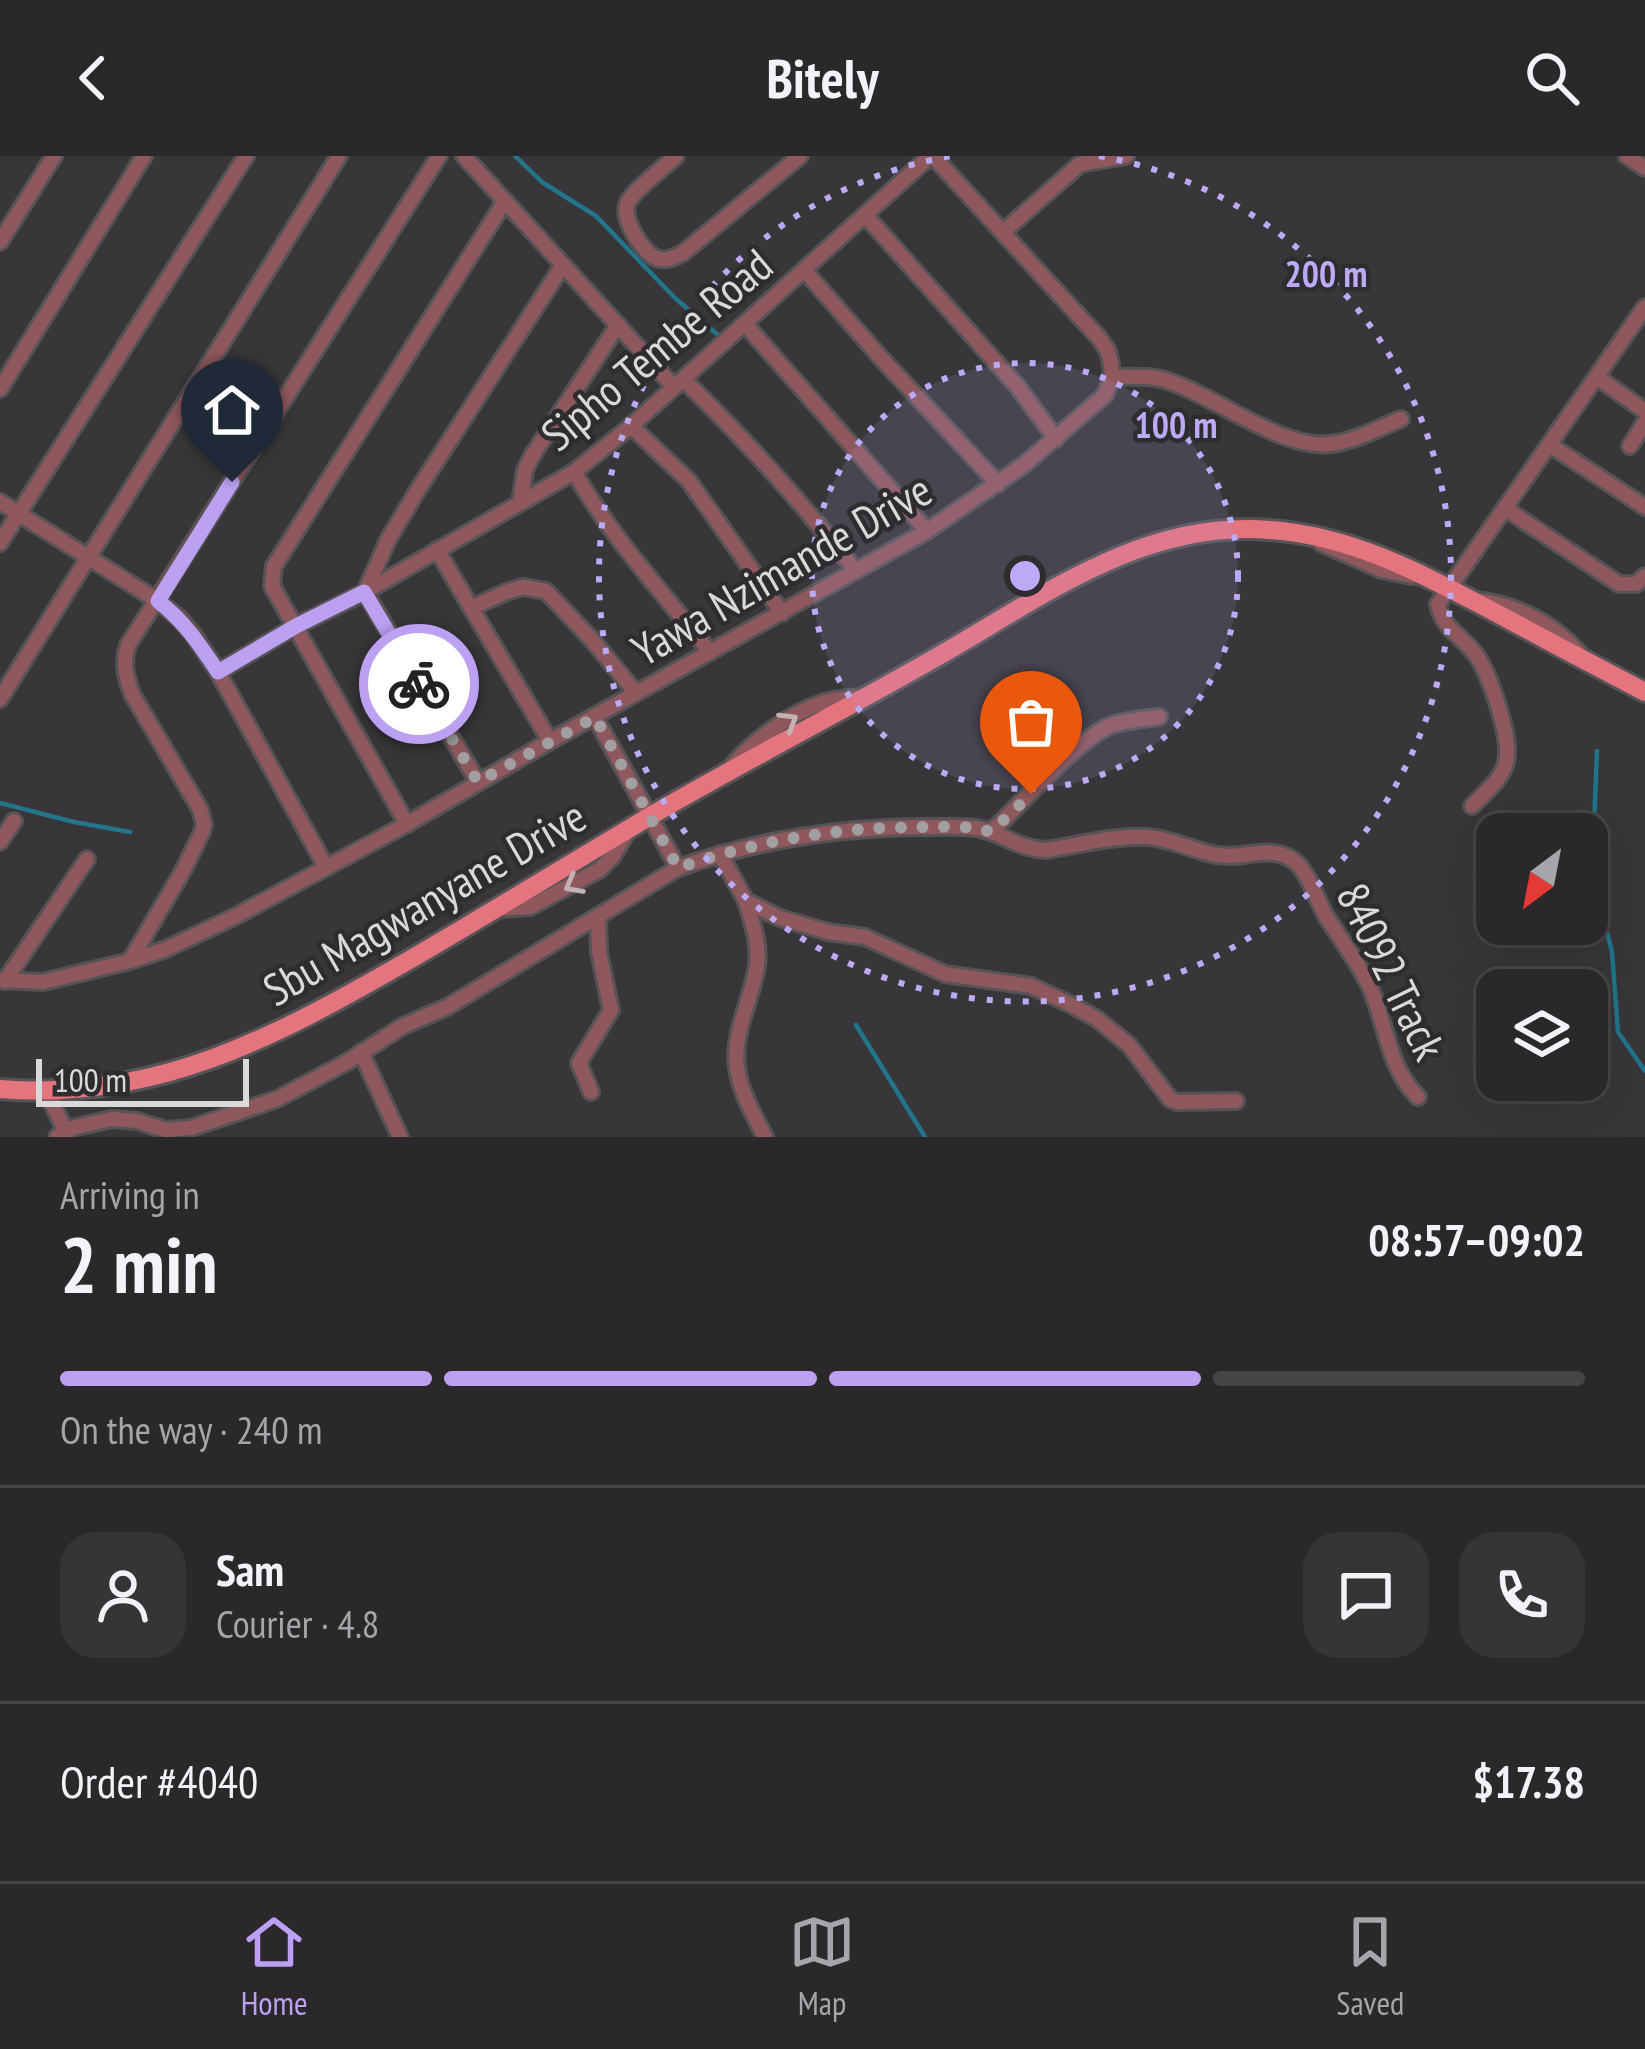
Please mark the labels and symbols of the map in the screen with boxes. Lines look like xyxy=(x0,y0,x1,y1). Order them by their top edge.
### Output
street label: Sipho Tembe Road xyxy=(529,236,783,462)
text: 200 m xyxy=(1285,250,1367,297)
pin xyxy=(181,359,283,482)
text: 100 m xyxy=(1135,401,1217,448)
street label: Yawa Nzimande Drive xyxy=(621,460,941,678)
centre of rings xyxy=(1004,555,1046,597)
courier xyxy=(359,624,479,744)
pin xyxy=(980,671,1082,794)
one-way arrow xyxy=(776,712,798,735)
street label: Sbu Magwanyane Drive xyxy=(252,786,596,1018)
north arrow xyxy=(1476,813,1608,945)
one-way arrow xyxy=(564,870,585,893)
street label: 84092 Track xyxy=(1324,873,1460,1069)
scale bar xyxy=(36,1053,249,1106)

